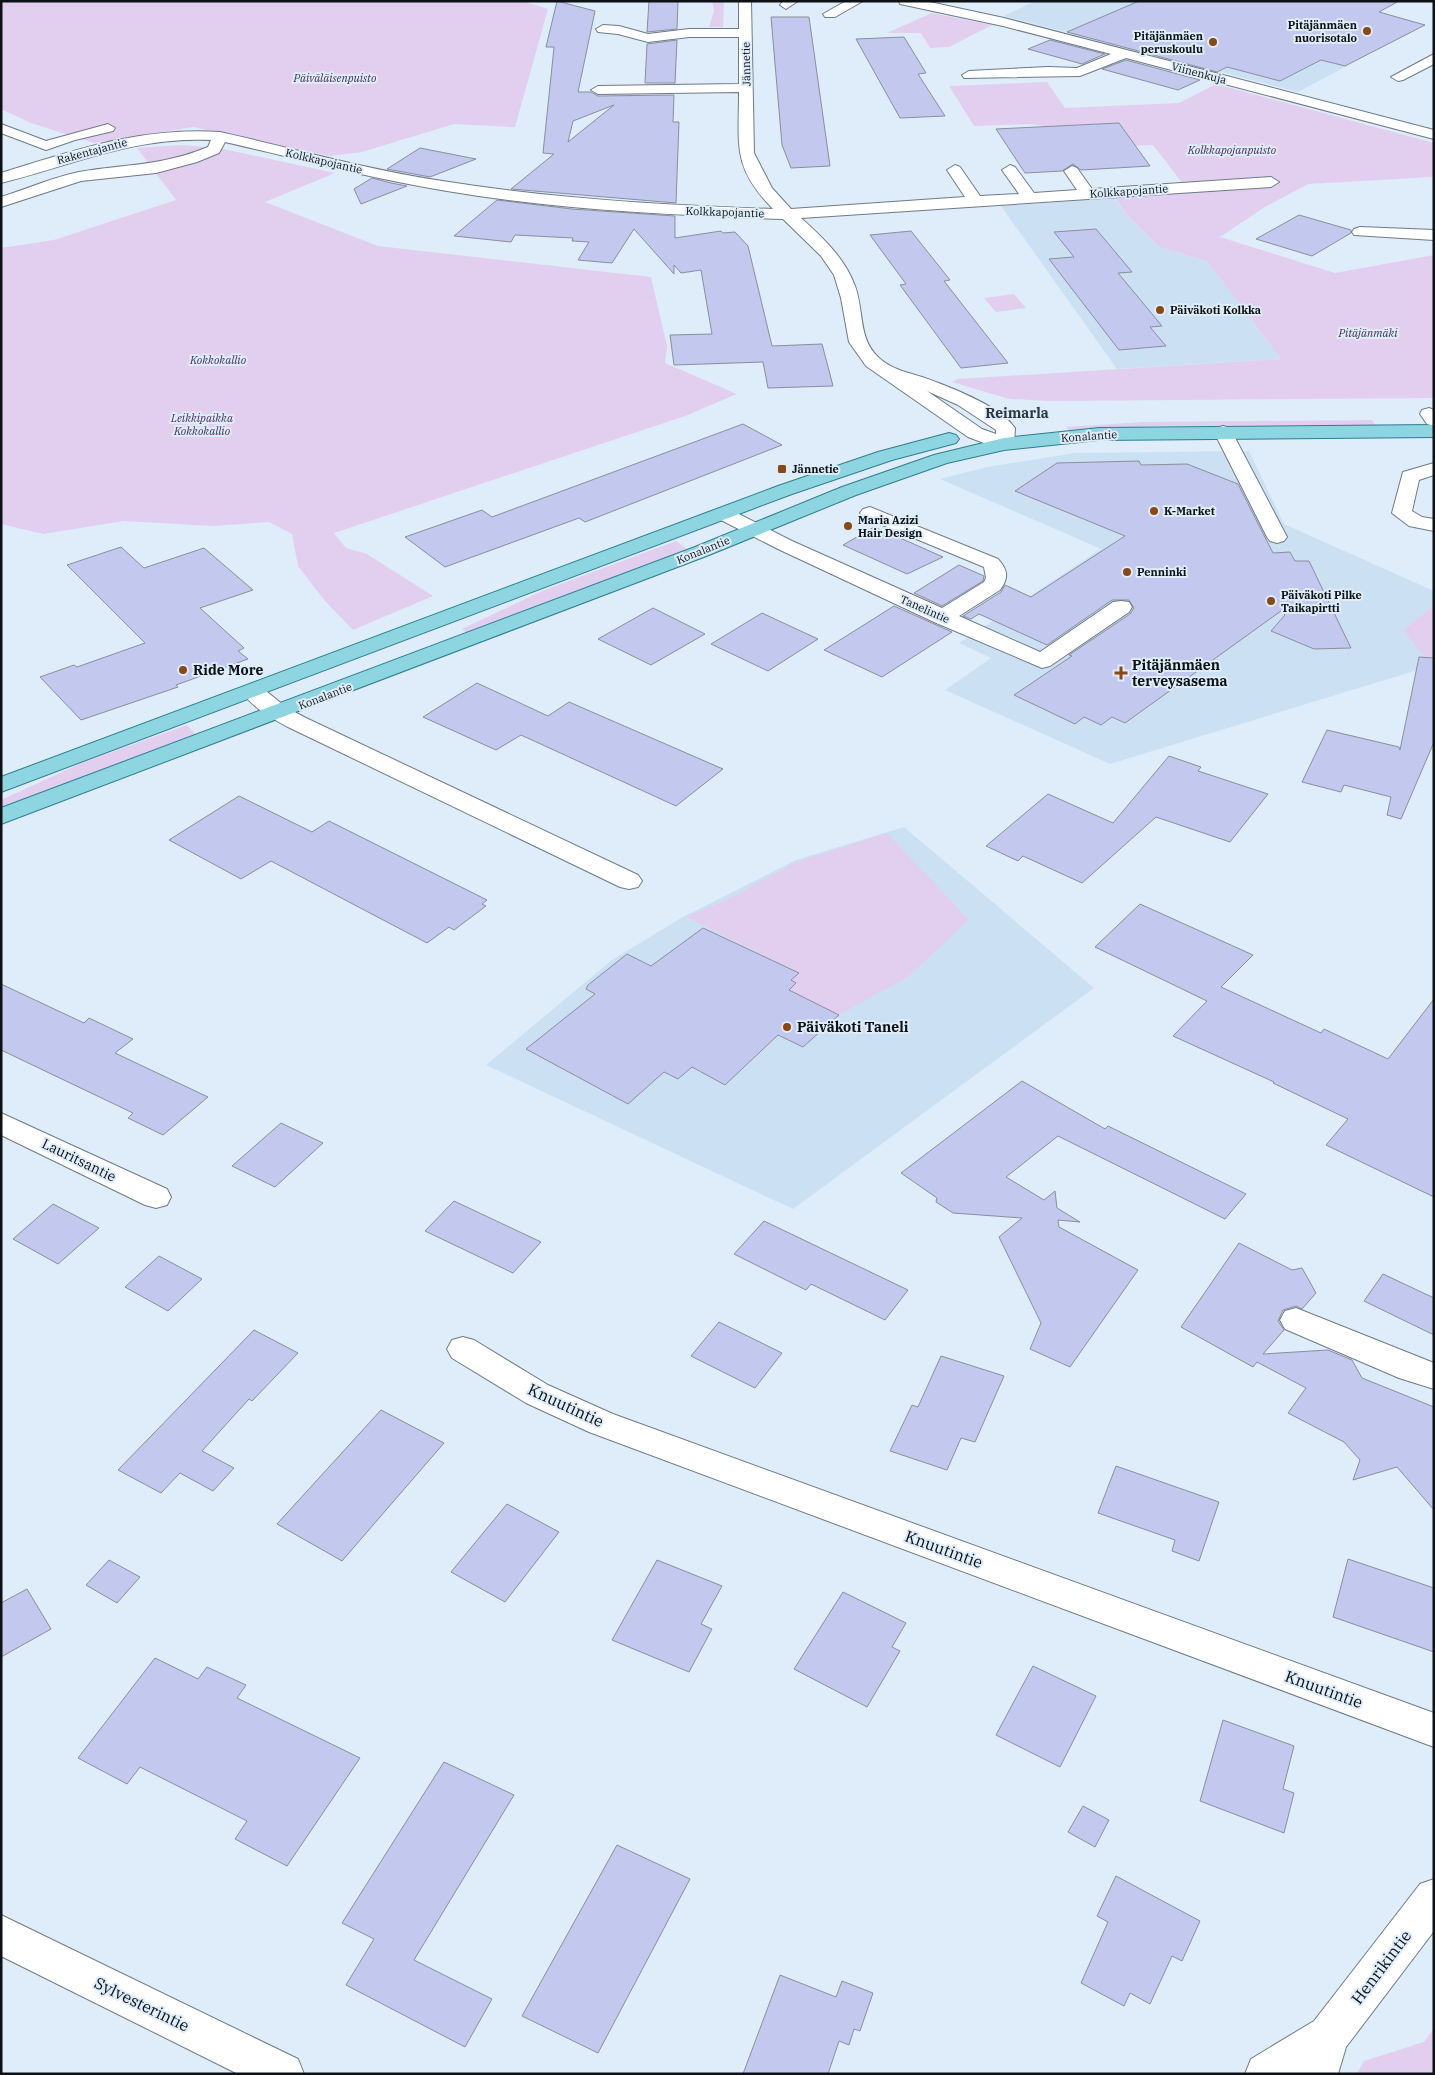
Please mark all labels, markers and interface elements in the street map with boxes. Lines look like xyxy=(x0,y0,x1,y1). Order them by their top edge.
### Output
place label: Pitäjänmäen nuorisotalo xyxy=(1288,18,1357,45)
marker: Pitäjänmäen nuorisotalo xyxy=(1361,25,1373,37)
place label: Pitäjänmäen peruskoulu xyxy=(1134,29,1203,56)
marker: Pitäjänmäen peruskoulu xyxy=(1207,36,1219,48)
street label: Jännetie xyxy=(739,42,753,86)
street label: Viinenkuja xyxy=(1170,59,1228,87)
park label: Päiväläisenpuisto xyxy=(293,71,377,85)
street label: Rakentajantie xyxy=(55,135,129,167)
park label: Kolkkapojanpuisto xyxy=(1187,143,1277,157)
street label: Kolkkapojantie xyxy=(284,145,364,177)
street label: Kolkkapojantie xyxy=(1089,181,1169,201)
street label: Kolkkapojantie xyxy=(686,204,765,220)
place label: Päiväkoti Kolkka xyxy=(1170,303,1261,317)
marker: Päiväkoti Kolkka xyxy=(1154,304,1166,316)
park label: Pitäjänmäki xyxy=(1337,326,1398,340)
park label: Kokkokallio xyxy=(189,353,247,367)
district label: Reimarla xyxy=(985,404,1049,422)
park label: Leikkipaikka Kokkokallio xyxy=(170,411,233,438)
street label: Konalantie xyxy=(1060,427,1118,445)
place label: Jännetie xyxy=(792,462,839,476)
marker: Jännetie xyxy=(776,463,788,475)
place label: K-Market xyxy=(1164,504,1215,518)
marker: K-Market xyxy=(1148,505,1160,517)
place label: Maria Azizi Hair Design xyxy=(858,513,922,540)
marker: Maria Azizi Hair Design xyxy=(842,520,854,532)
street label: Konalantie xyxy=(674,533,732,567)
place label: Penninki xyxy=(1137,565,1187,579)
marker: Penninki xyxy=(1121,566,1133,578)
place label: Päiväkoti Pilke Taikapirtti xyxy=(1281,588,1362,615)
street label: Tanelintie xyxy=(898,592,952,626)
marker: Päiväkoti Pilke Taikapirtti xyxy=(1265,595,1277,607)
place label: Pitäjänmäen terveysasema xyxy=(1132,656,1228,690)
place label: Ride More xyxy=(193,661,264,679)
marker: Ride More xyxy=(177,664,189,676)
marker: Pitäjänmäen terveysasema xyxy=(1114,666,1128,680)
street label: Konalantie xyxy=(296,679,354,713)
place label: Päiväkoti Taneli xyxy=(797,1018,909,1036)
marker: Päiväkoti Taneli xyxy=(781,1021,793,1033)
street label: Lauritsantie xyxy=(39,1134,119,1186)
street label: Knuutintie xyxy=(525,1379,607,1431)
street label: Knuutintie xyxy=(902,1526,986,1572)
street label: Knuutintie xyxy=(1282,1666,1366,1712)
street label: Henrikintie xyxy=(1347,1926,1415,2008)
street label: Sylvesterintie xyxy=(91,1972,193,2036)

